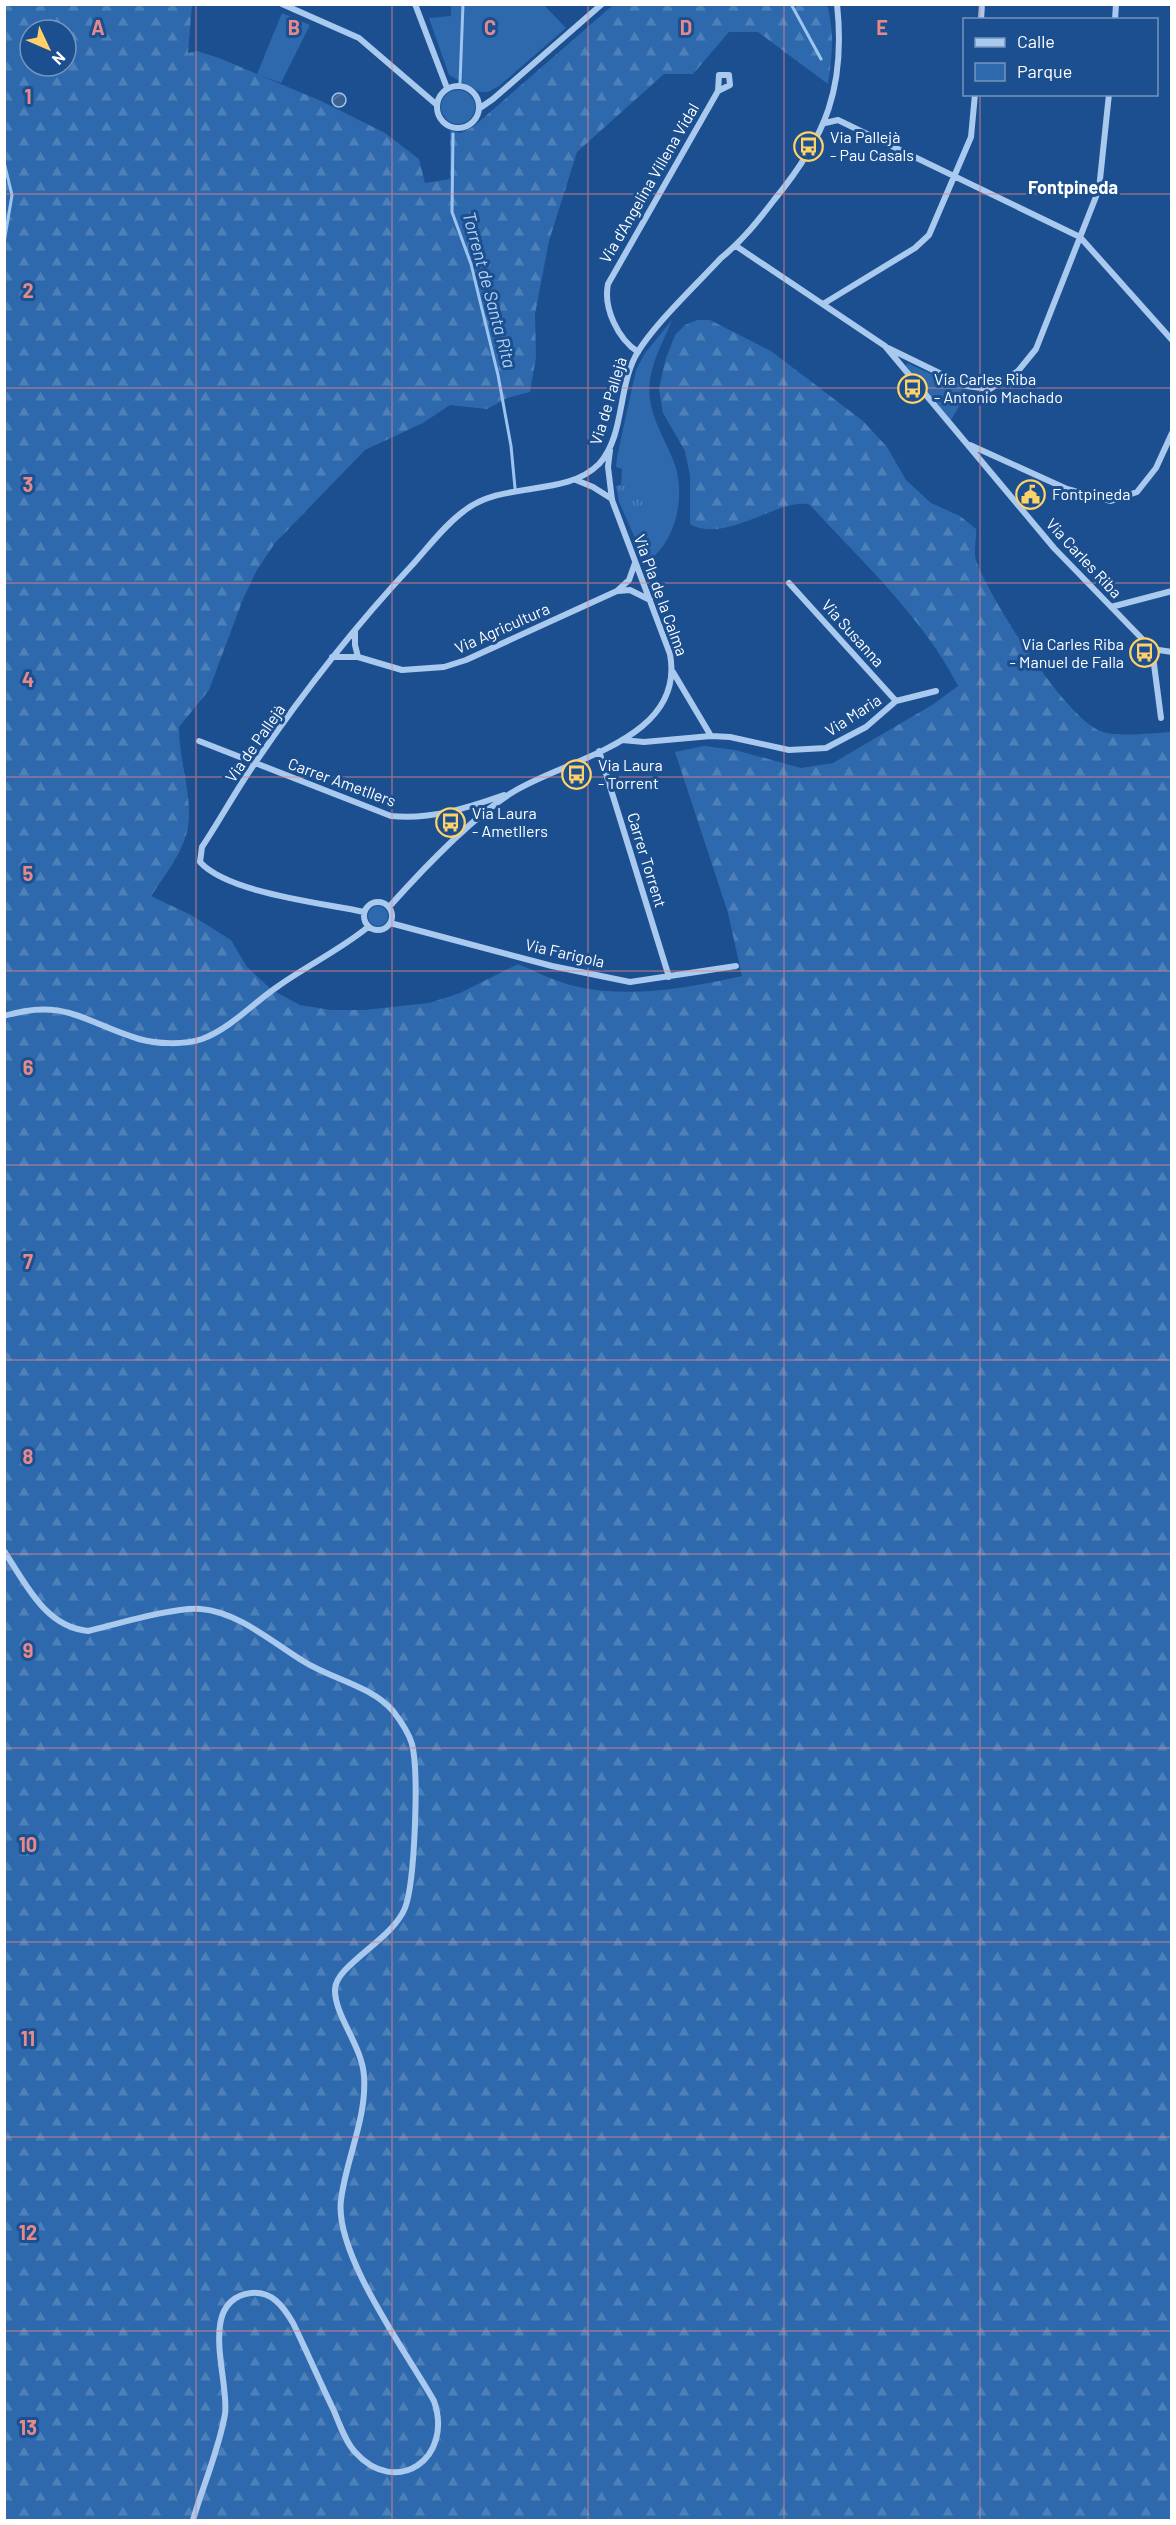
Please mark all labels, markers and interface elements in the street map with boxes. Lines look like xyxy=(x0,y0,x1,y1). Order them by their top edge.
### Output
text: A xyxy=(91,15,105,39)
text: B xyxy=(288,15,300,39)
text: C xyxy=(484,15,496,39)
text: D xyxy=(680,15,692,39)
text: E xyxy=(876,15,888,39)
north arrow xyxy=(18,18,78,78)
legend xyxy=(963,18,1158,96)
text: Calle xyxy=(1017,30,1055,52)
text: N xyxy=(49,48,70,69)
text: Parque xyxy=(1017,60,1072,82)
text: 1 xyxy=(24,84,32,108)
street label: Via d'Angelina Villena Vidal xyxy=(595,99,702,266)
place label: Via Pallejà - Pau Casals xyxy=(830,127,914,164)
bus stop icon: Via Pallejà - Pau Casals xyxy=(793,130,825,162)
district label: Fontpineda xyxy=(1028,176,1118,198)
water label: Torrent de Santa Rita xyxy=(459,209,521,370)
text: 2 xyxy=(22,278,34,302)
street label: Via de Pallejà xyxy=(585,355,630,447)
place label: Via Carles Riba - Antonio Machado xyxy=(934,369,1063,406)
bus stop icon: Via Carles Riba - Antonio Machado xyxy=(897,372,929,404)
text: 3 xyxy=(23,472,33,496)
public building icon: Fontpineda xyxy=(1015,478,1047,510)
place label: Fontpineda xyxy=(1052,484,1130,503)
street label: Via Carles Riba xyxy=(1043,514,1126,602)
street label: Via Pla de la Calma xyxy=(631,532,692,658)
street label: Via Susanna xyxy=(818,595,889,670)
street label: Via Agricultura xyxy=(451,598,552,657)
place label: Via Carles Riba - Manuel de Falla xyxy=(1010,634,1124,671)
bus stop icon: Via Carles Riba - Manuel de Falla xyxy=(1129,637,1161,669)
text: 4 xyxy=(22,667,34,691)
street label: Via Maria xyxy=(821,690,884,740)
street label: Via de Pallejà xyxy=(221,700,288,785)
street label: Carrer Ametllers xyxy=(286,753,399,810)
place label: Via Laura - Torrent xyxy=(598,755,663,792)
bus stop icon: Via Laura - Torrent xyxy=(561,758,593,790)
place label: Via Laura - Ametllers xyxy=(472,803,548,840)
bus stop icon: Via Laura - Ametllers xyxy=(435,806,467,838)
street label: Carrer Torrent xyxy=(624,810,671,910)
text: 5 xyxy=(23,861,34,885)
street label: Via Farigola xyxy=(524,934,607,971)
text: 6 xyxy=(23,1055,34,1079)
text: 7 xyxy=(23,1249,33,1273)
text: 8 xyxy=(23,1444,34,1468)
text: 9 xyxy=(23,1638,33,1662)
text: 10 xyxy=(19,1832,37,1856)
text: 11 xyxy=(21,2026,35,2050)
text: 12 xyxy=(19,2220,37,2244)
text: 13 xyxy=(19,2415,37,2439)

